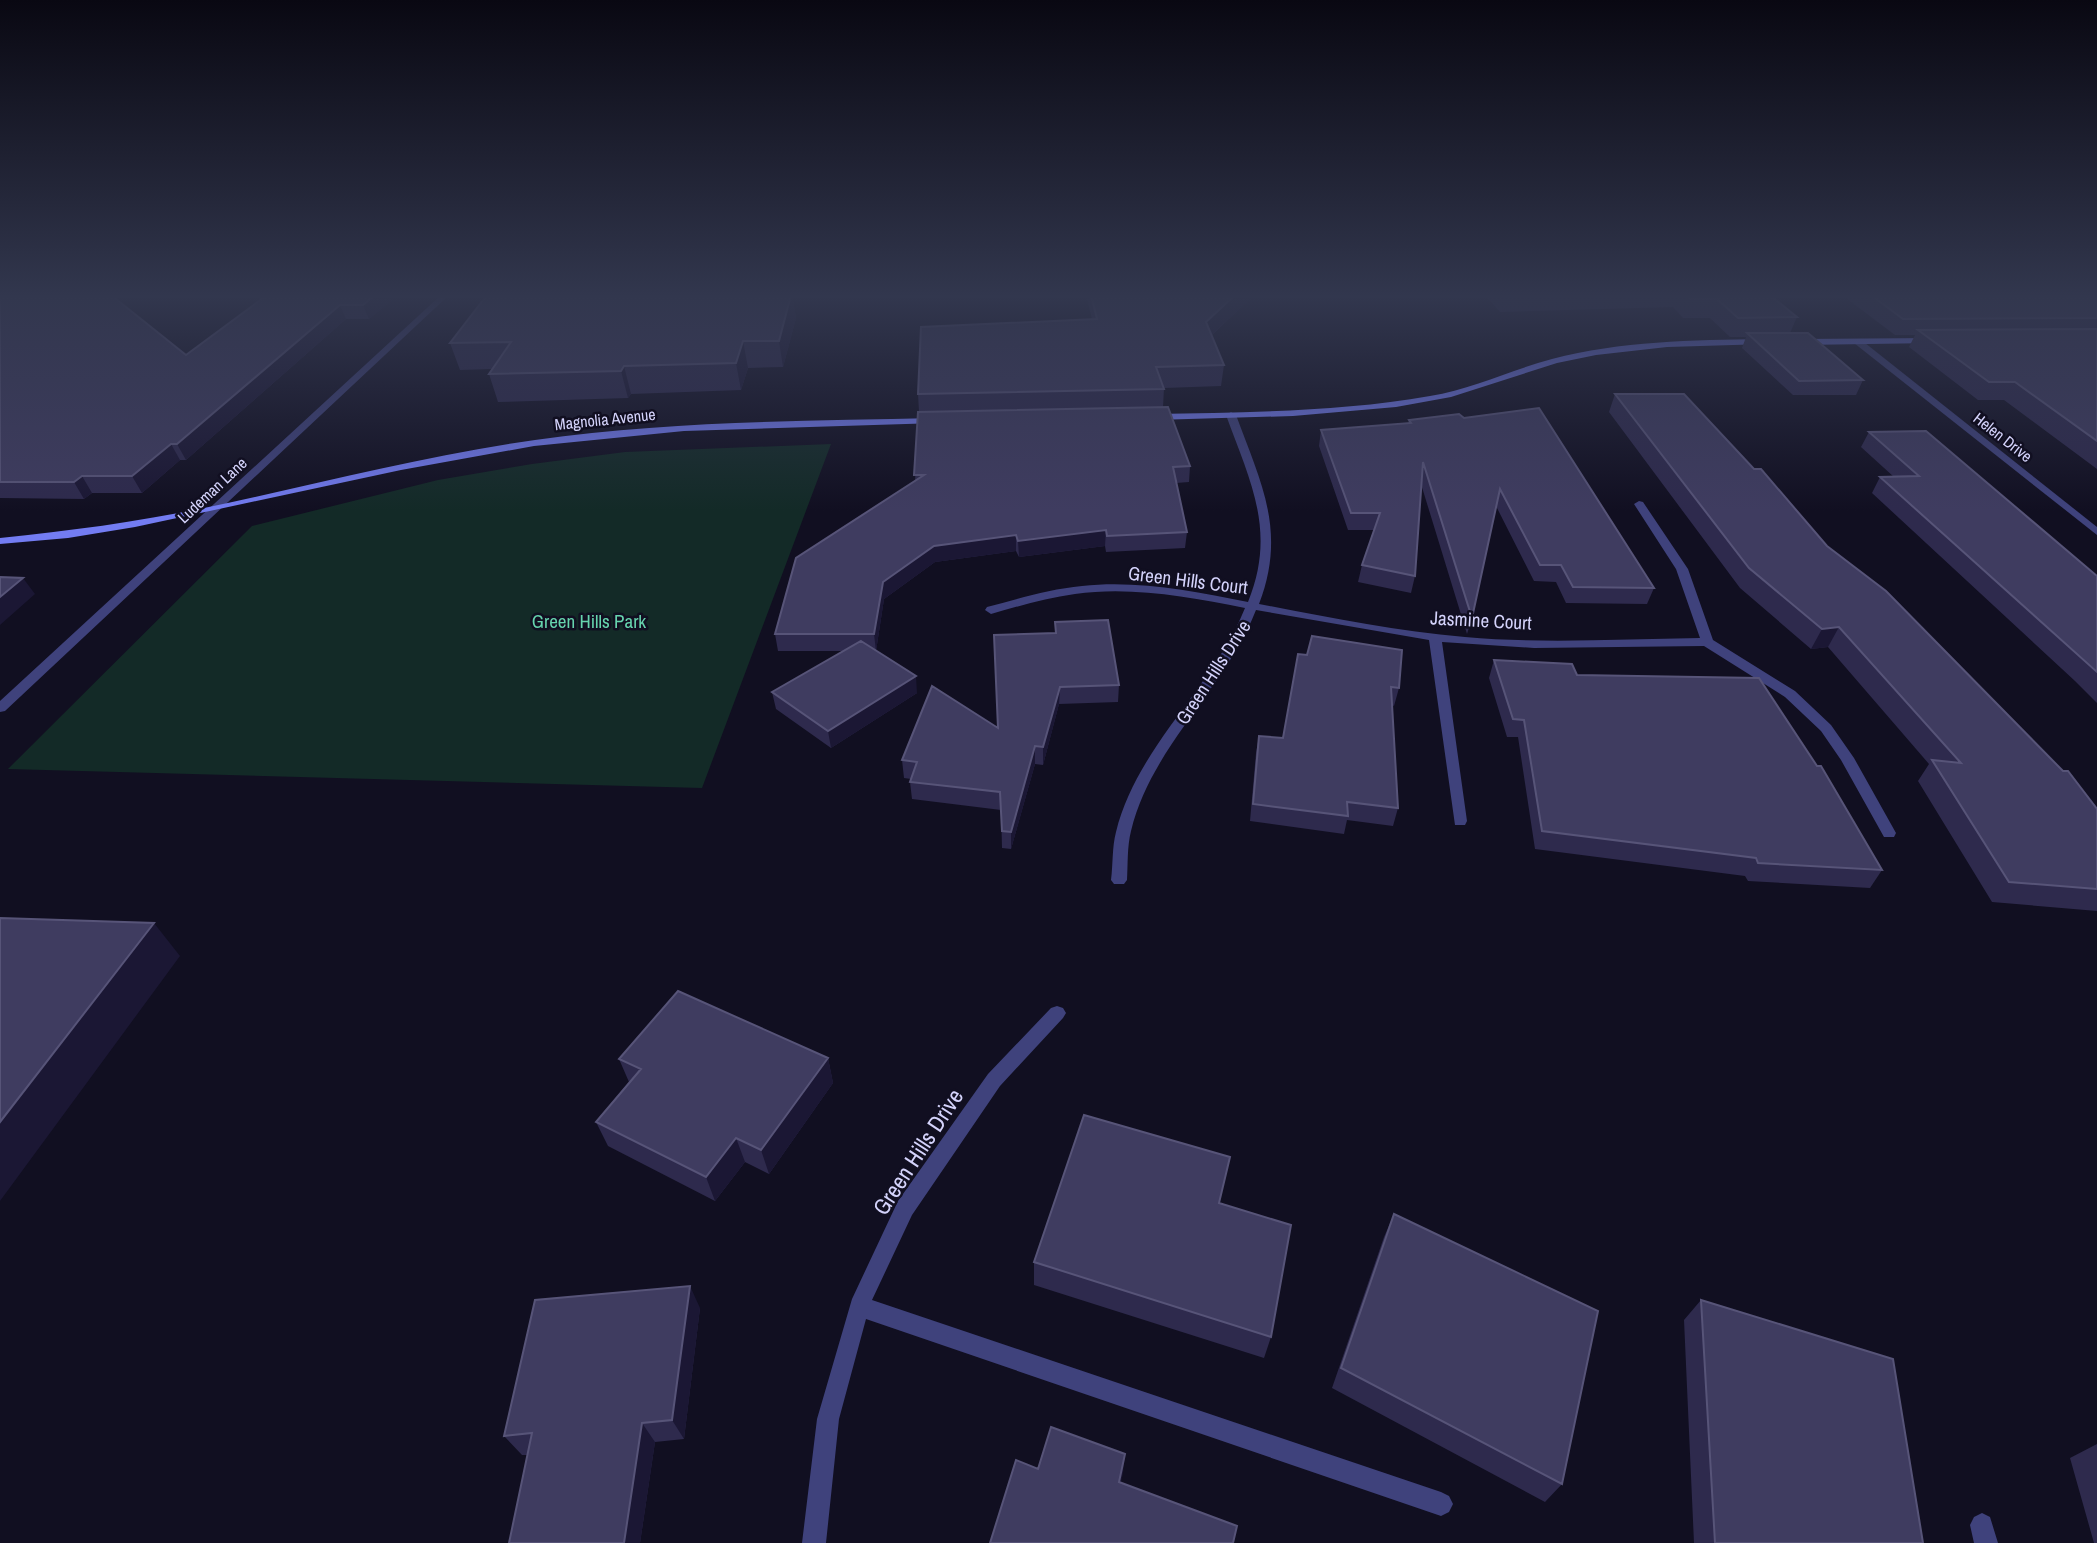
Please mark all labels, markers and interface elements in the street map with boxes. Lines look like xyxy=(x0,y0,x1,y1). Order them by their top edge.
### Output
street label: Magnolia Avenue xyxy=(554,403,656,435)
street label: Helen Drive xyxy=(1969,407,2037,467)
street label: Ludeman Lane xyxy=(172,452,252,528)
street label: Green Hills Court xyxy=(1127,560,1250,600)
street label: Jasmine Court xyxy=(1430,604,1533,636)
park label: Green Hills Park xyxy=(532,608,646,634)
street label: Green Hills Drive xyxy=(1170,615,1256,729)
street label: Green Hills Drive xyxy=(865,1083,970,1221)

